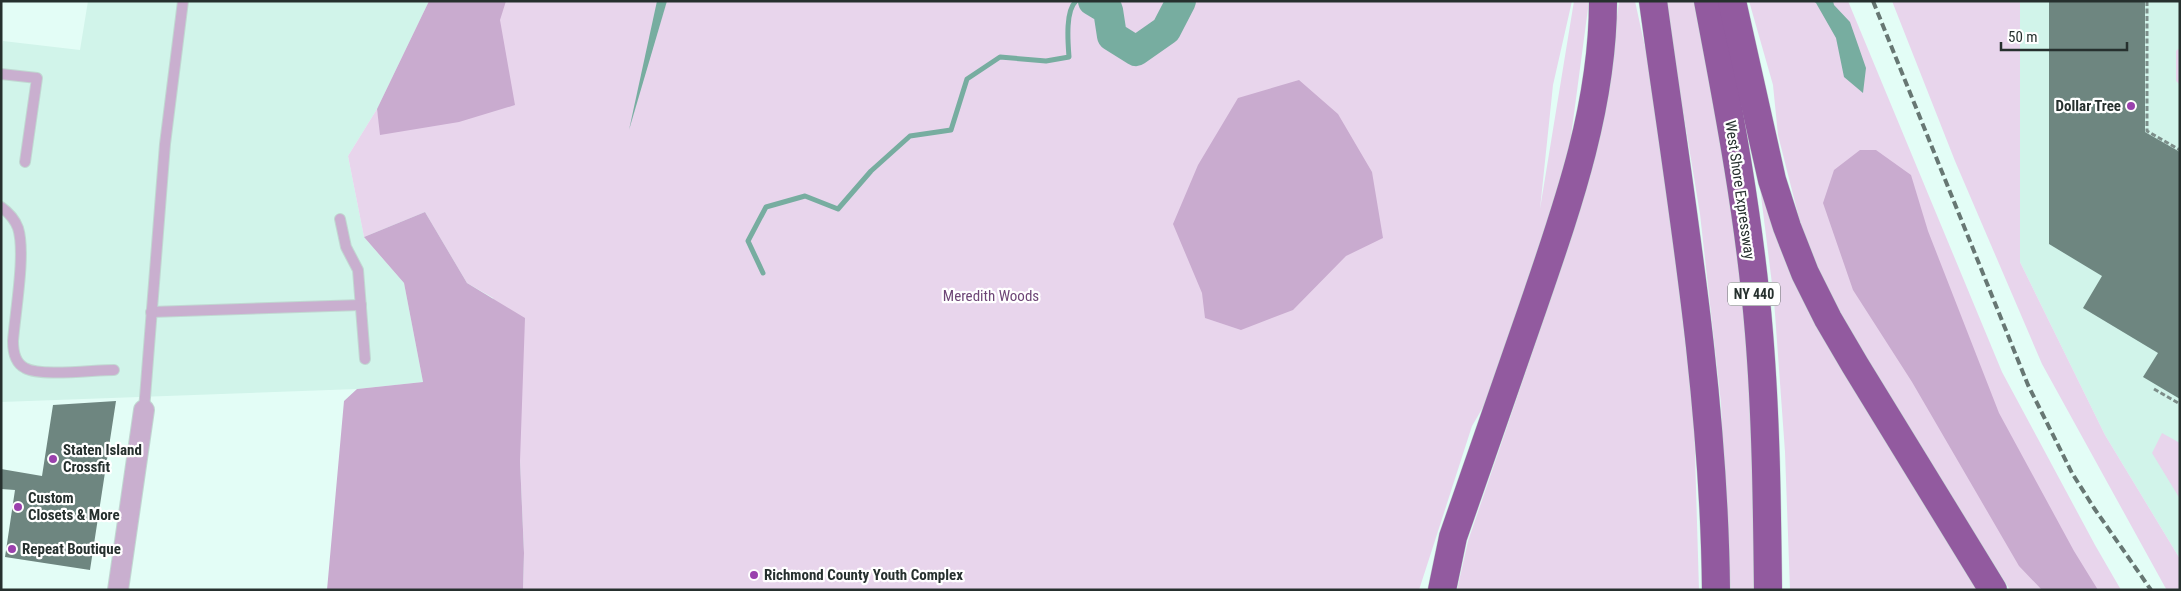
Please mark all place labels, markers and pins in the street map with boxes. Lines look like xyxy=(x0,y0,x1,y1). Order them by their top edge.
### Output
place label: Dollar Tree xyxy=(2056,97,2121,115)
marker: Dollar Tree xyxy=(2125,100,2137,112)
place label: Staten Island Crossfit xyxy=(63,441,142,476)
marker: Staten Island Crossfit xyxy=(47,453,59,465)
place label: Custom Closets & More xyxy=(28,489,120,524)
marker: Custom Closets & More xyxy=(12,501,24,513)
place label: Repeat Boutique xyxy=(22,540,121,558)
marker: Repeat Boutique xyxy=(6,543,18,555)
place label: Richmond County Youth Complex xyxy=(764,566,963,584)
marker: Richmond County Youth Complex xyxy=(748,569,760,581)

